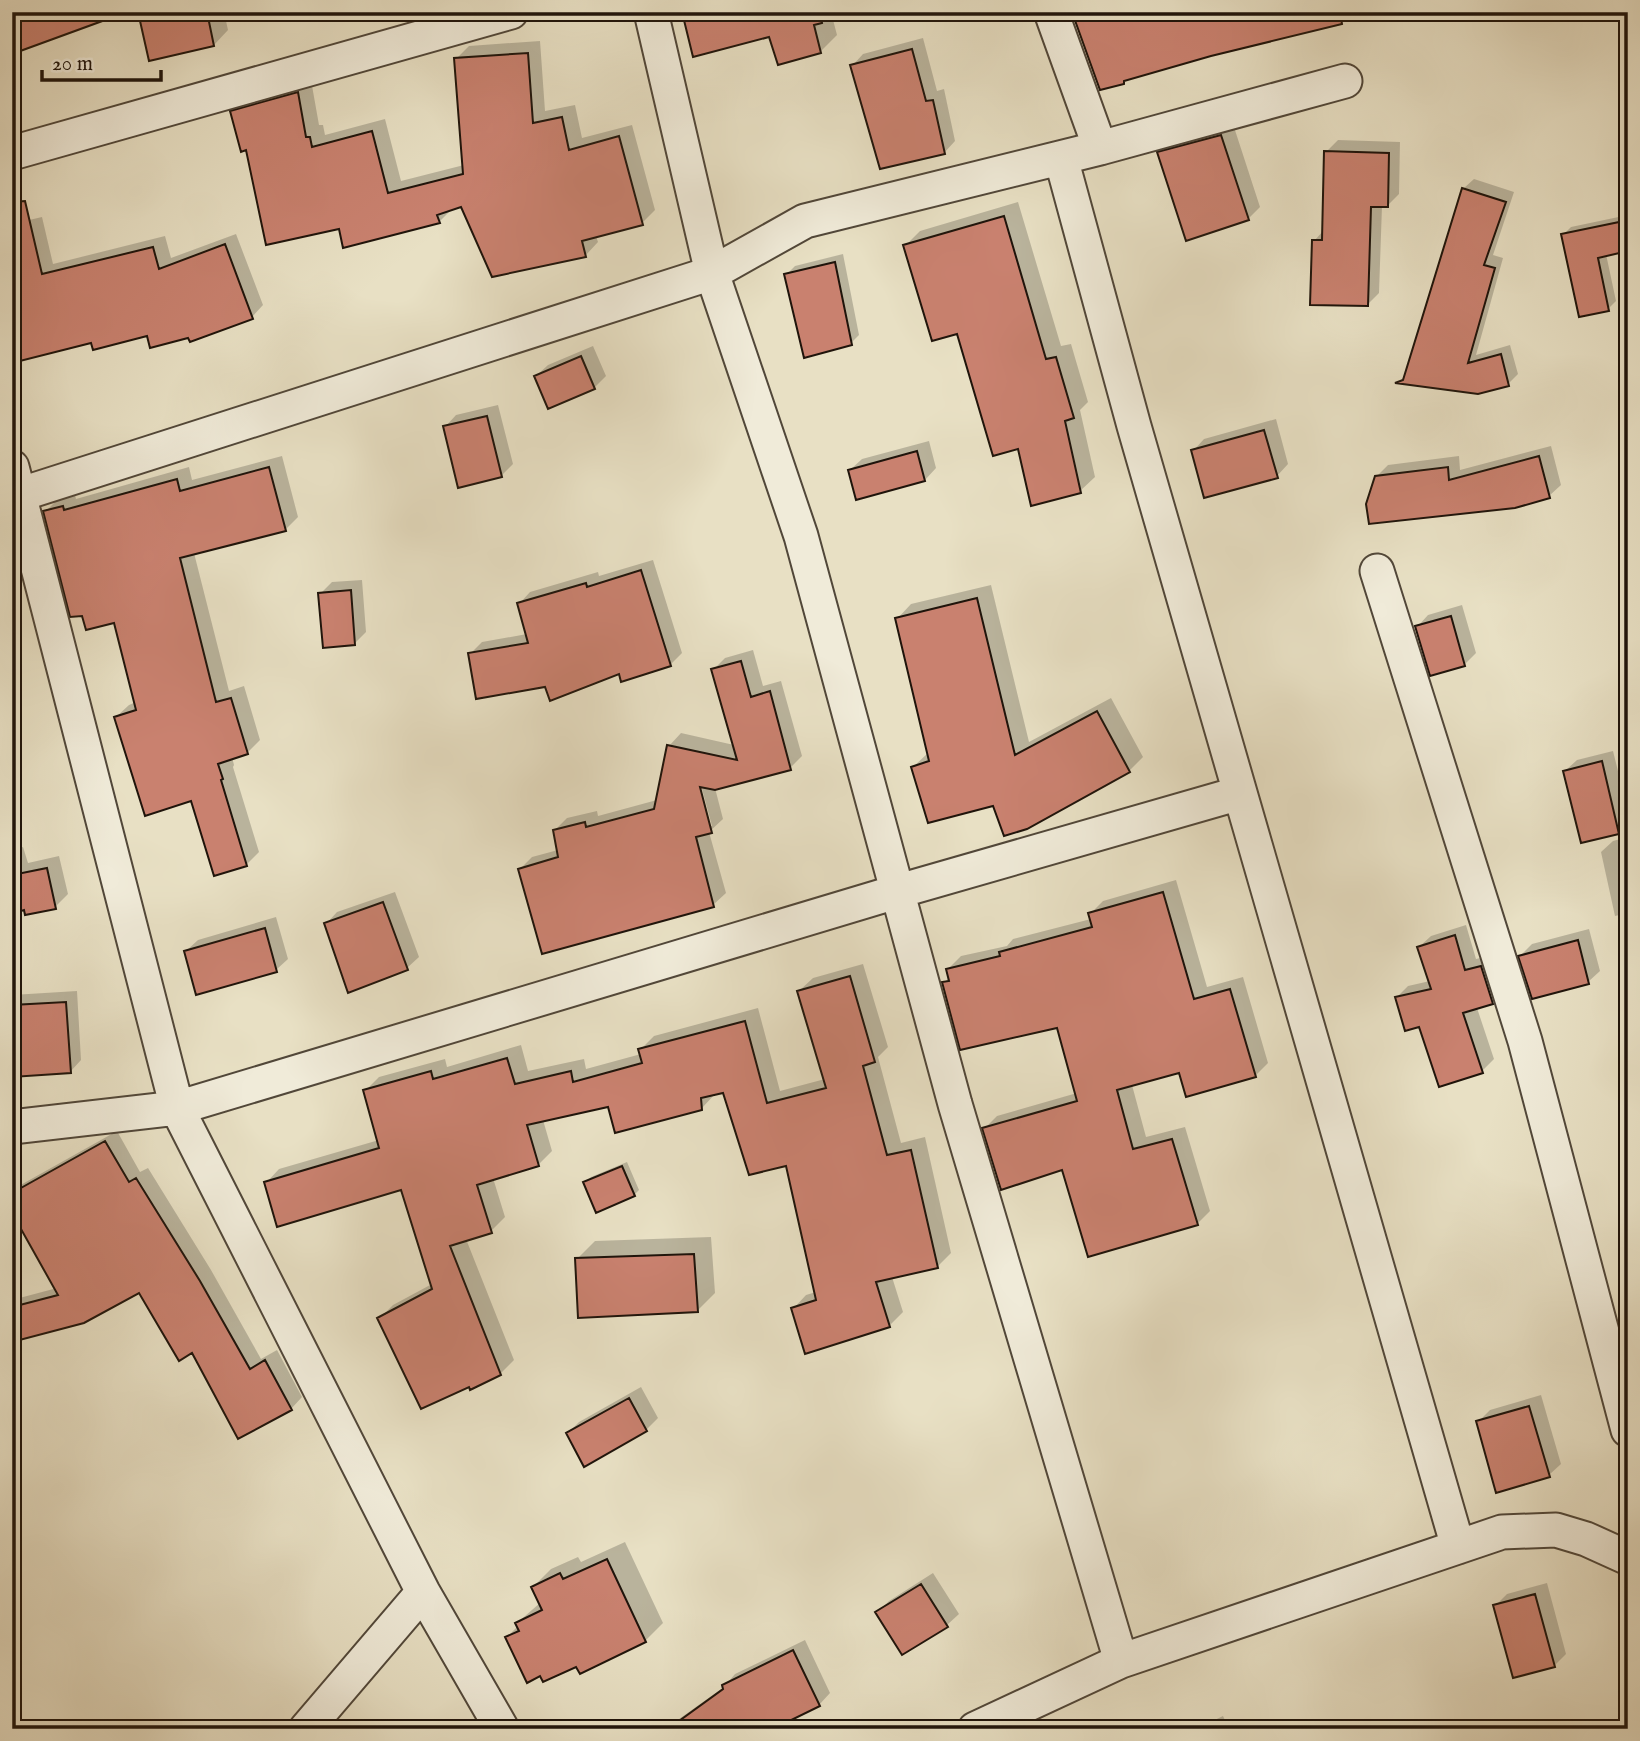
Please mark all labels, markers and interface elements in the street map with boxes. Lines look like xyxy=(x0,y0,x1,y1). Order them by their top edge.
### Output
scale bar xyxy=(42,38,161,82)
text: 20 m xyxy=(52,51,93,78)

